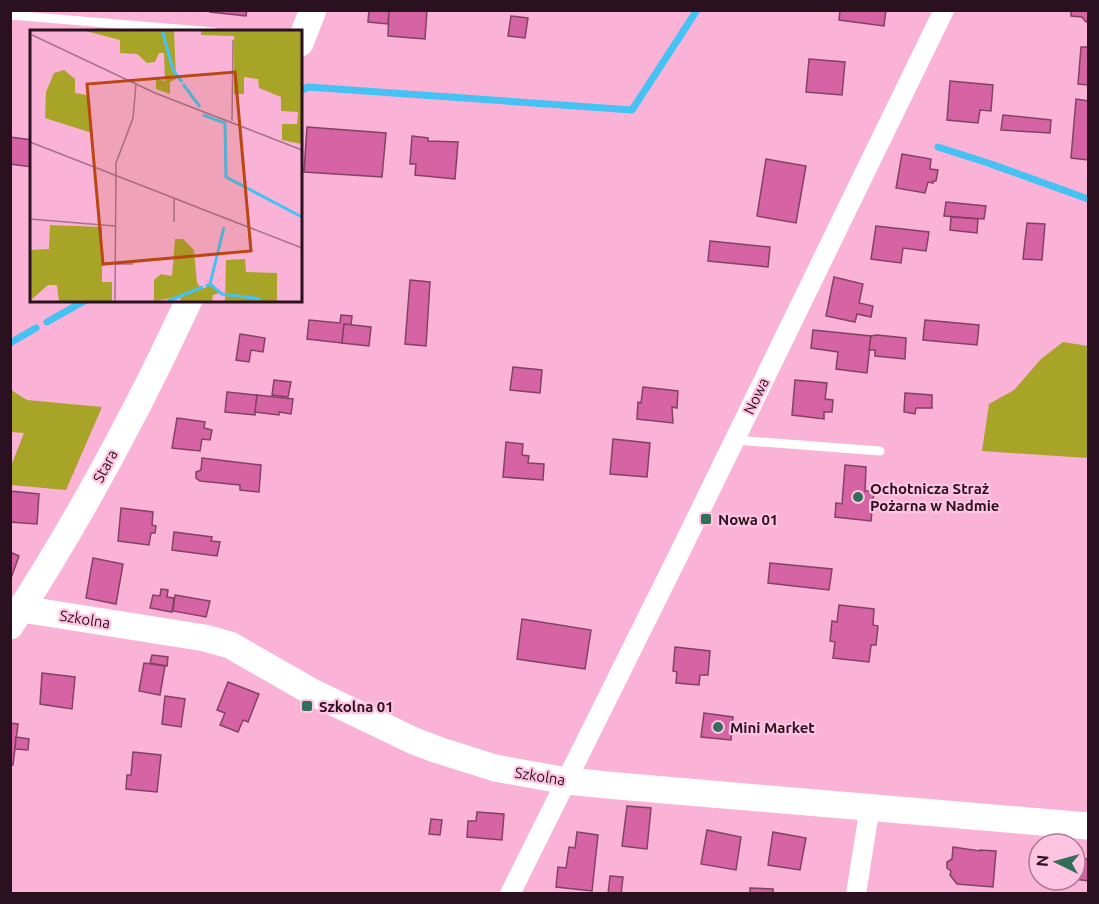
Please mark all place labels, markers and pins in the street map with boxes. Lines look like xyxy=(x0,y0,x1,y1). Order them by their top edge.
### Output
place label: Ochotnicza Straż Pożarna w Nadmie xyxy=(870,480,999,514)
marker: Ochotnicza Straż Pożarna w Nadmie xyxy=(851,490,865,504)
place label: Nowa 01 xyxy=(718,511,778,528)
marker: Nowa 01 xyxy=(699,512,713,526)
place label: Szkolna 01 xyxy=(319,698,394,715)
marker: Szkolna 01 xyxy=(300,699,314,713)
place label: Mini Market xyxy=(730,719,815,736)
marker: Mini Market xyxy=(711,720,725,734)

